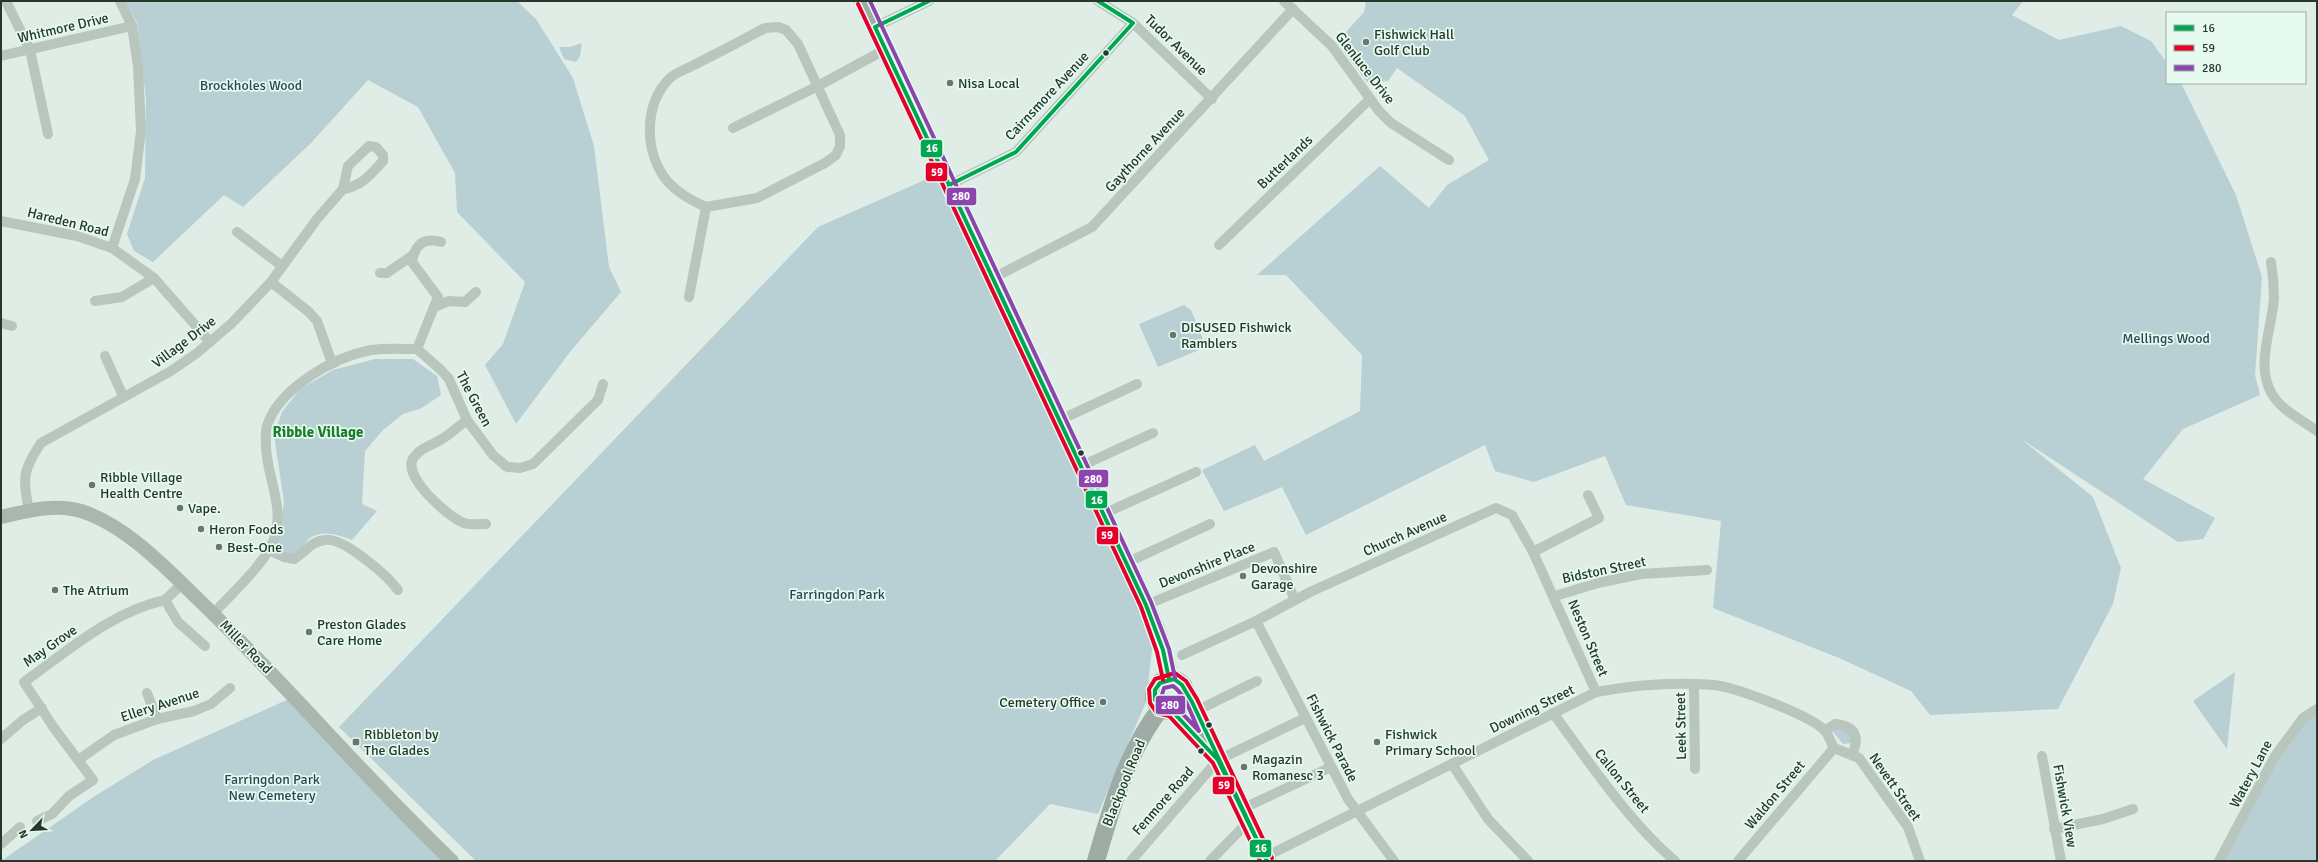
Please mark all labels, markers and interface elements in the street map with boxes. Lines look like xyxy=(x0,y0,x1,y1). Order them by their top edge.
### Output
street label: Whitmore Drive xyxy=(16,9,110,47)
street label: Tudor Avenue xyxy=(1141,11,1211,79)
legend xyxy=(2166,12,2306,84)
text: 16 xyxy=(2202,21,2215,36)
place label: Fishwick Hall Golf Club xyxy=(1374,26,1454,59)
street label: Glenluce Drive xyxy=(1331,28,1399,108)
marker: Fishwick Hall Golf Club xyxy=(1361,37,1371,47)
text: 59 xyxy=(2202,41,2215,56)
street label: Cairnsmore Avenue xyxy=(1001,48,1093,144)
unlabelled marker xyxy=(1101,48,1111,58)
text: 280 xyxy=(2202,61,2221,76)
place label: Nisa Local xyxy=(958,75,1020,92)
park label: Brockholes Wood xyxy=(200,77,302,94)
marker: Nisa Local xyxy=(945,78,955,88)
street label: Gaythorne Avenue xyxy=(1102,104,1188,196)
street label: Butterlands xyxy=(1254,131,1316,193)
line badge: 16 xyxy=(920,139,943,158)
text: 16 xyxy=(926,142,938,155)
line badge: 59 xyxy=(925,162,948,182)
text: 59 xyxy=(931,166,943,179)
line badge: 280 xyxy=(946,187,977,206)
text: 280 xyxy=(952,190,970,203)
street label: Hareden Road xyxy=(25,204,111,240)
street label: Village Drive xyxy=(149,312,219,372)
place label: DISUSED Fishwick Ramblers xyxy=(1181,319,1292,352)
marker: DISUSED Fishwick Ramblers xyxy=(1168,330,1178,340)
park label: Mellings Wood xyxy=(2122,330,2210,347)
street label: The Green xyxy=(452,368,496,430)
district label: Ribble Village xyxy=(272,423,364,441)
unlabelled marker xyxy=(1076,448,1086,458)
place label: Ribble Village Health Centre xyxy=(100,469,183,502)
line badge: 280 xyxy=(1078,469,1109,488)
text: 280 xyxy=(1084,473,1102,486)
marker: Ribble Village Health Centre xyxy=(87,480,97,490)
line badge: 16 xyxy=(1085,490,1108,509)
text: 16 xyxy=(1091,494,1103,507)
place label: Vape. xyxy=(188,500,221,517)
marker: Vape. xyxy=(175,503,185,513)
street label: Church Avenue xyxy=(1361,508,1449,560)
place label: Heron Foods xyxy=(209,521,283,538)
marker: Heron Foods xyxy=(196,524,206,534)
line badge: 59 xyxy=(1096,526,1119,545)
text: 59 xyxy=(1101,529,1113,542)
street label: Devonshire Place xyxy=(1156,538,1258,592)
place label: Best-One xyxy=(227,539,282,556)
marker: Best-One xyxy=(214,542,224,552)
street label: Bidston Street xyxy=(1561,553,1647,587)
place label: Devonshire Garage xyxy=(1251,560,1317,593)
marker: Devonshire Garage xyxy=(1238,571,1248,581)
place label: The Atrium xyxy=(63,582,129,599)
marker: The Atrium xyxy=(50,585,60,595)
park label: Farringdon Park xyxy=(789,586,885,603)
street label: Neston Street xyxy=(1564,597,1612,679)
place label: Preston Glades Care Home xyxy=(317,616,406,649)
street label: Miller Road xyxy=(216,617,276,677)
street label: May Grove xyxy=(20,621,80,671)
marker: Preston Glades Care Home xyxy=(304,627,314,637)
street label: Downing Street xyxy=(1487,681,1577,737)
street label: Ellery Avenue xyxy=(118,684,202,726)
street label: Fishwick Parade xyxy=(1302,691,1362,785)
street label: Leek Street xyxy=(1672,692,1690,760)
place label: Cemetery Office xyxy=(999,694,1095,711)
line badge: 280 xyxy=(1155,695,1186,715)
marker: Cemetery Office xyxy=(1098,697,1108,707)
text: 280 xyxy=(1161,699,1179,712)
unlabelled marker xyxy=(1204,720,1214,730)
place label: Ribbleton by The Glades xyxy=(364,726,439,759)
place label: Fishwick Primary School xyxy=(1385,726,1476,759)
marker: Ribbleton by The Glades xyxy=(351,737,361,747)
street label: Blackpool Road xyxy=(1099,737,1149,829)
marker: Fishwick Primary School xyxy=(1372,737,1382,747)
street label: Watery Lane xyxy=(2226,737,2276,811)
street label: Callon Street xyxy=(1591,745,1653,817)
unlabelled marker xyxy=(1196,746,1206,756)
street label: Nevett Street xyxy=(1865,750,1925,824)
place label: Magazin Romanesc 3 xyxy=(1252,751,1324,784)
street label: Waldon Street xyxy=(1741,757,1809,833)
marker: Magazin Romanesc 3 xyxy=(1239,762,1249,772)
street label: Fenmore Road xyxy=(1129,763,1197,839)
street label: Fishwick View xyxy=(2049,763,2081,849)
park label: Farringdon Park New Cemetery xyxy=(224,771,320,804)
line badge: 59 xyxy=(1212,776,1235,795)
text: 59 xyxy=(1218,779,1230,792)
north arrow xyxy=(12,810,52,850)
text: N xyxy=(16,828,31,840)
line badge: 16 xyxy=(1249,839,1272,858)
text: 16 xyxy=(1255,842,1267,855)

